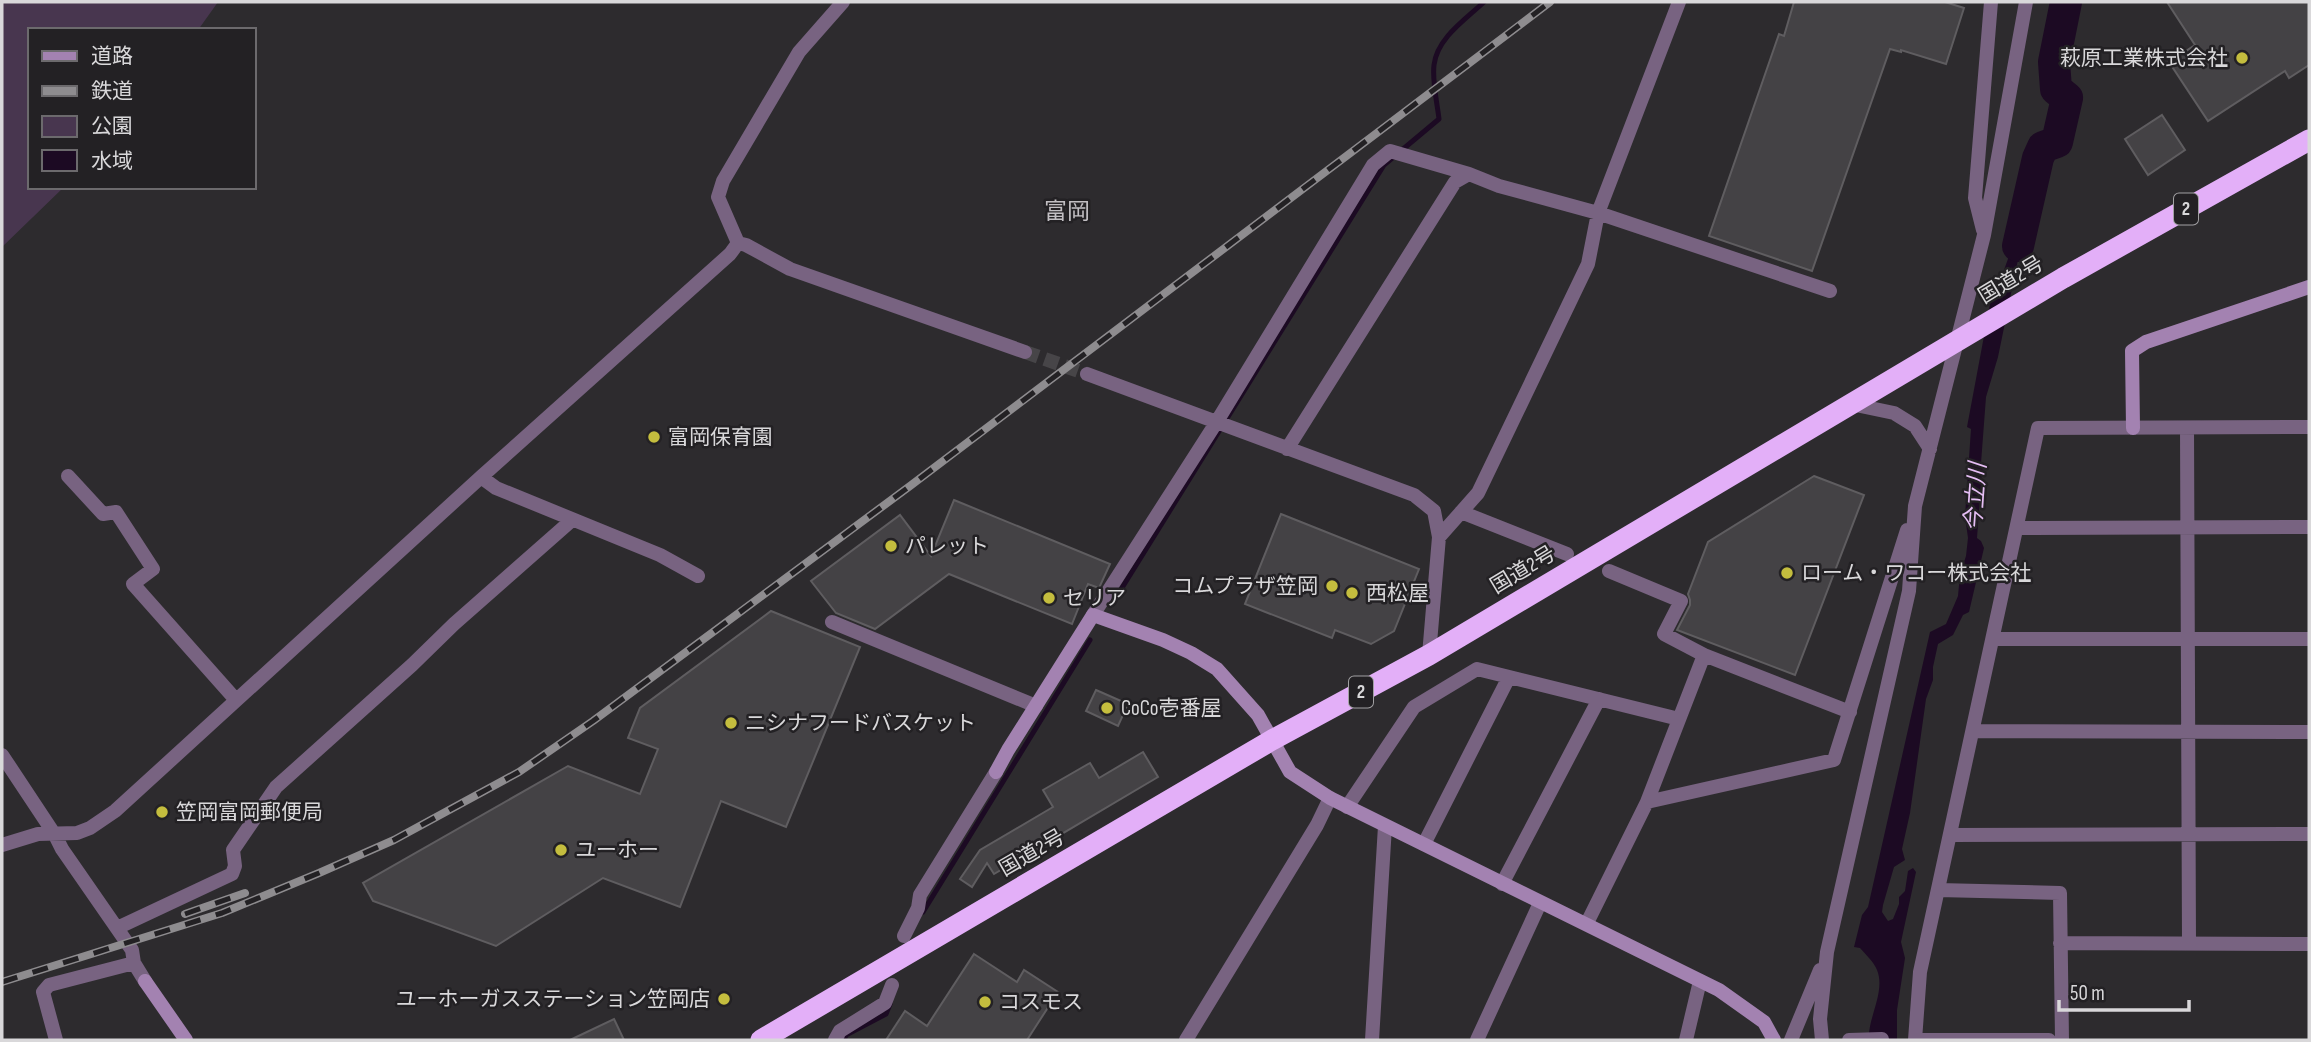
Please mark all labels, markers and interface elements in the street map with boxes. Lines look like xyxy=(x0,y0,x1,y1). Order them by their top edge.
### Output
legend xyxy=(28,28,256,189)
text: 道路 xyxy=(91,44,133,69)
place label: 萩原工業株式会社 xyxy=(2060,46,2228,71)
marker: 萩原工業株式会社 xyxy=(2234,50,2250,66)
text: 鉄道 xyxy=(91,79,133,104)
text: 公園 xyxy=(91,114,133,139)
text: 水域 xyxy=(91,149,133,174)
road number: 2 xyxy=(2174,194,2198,224)
district label: 富岡 xyxy=(1044,198,1090,226)
street label: 国道2号 xyxy=(1974,251,2048,309)
place label: 富岡保育園 xyxy=(668,425,773,450)
marker: 富岡保育園 xyxy=(646,429,662,445)
water label: 今立川 xyxy=(1960,459,1993,532)
place label: パレット xyxy=(905,534,989,559)
marker: パレット xyxy=(883,538,899,554)
street label: 国道2号 xyxy=(1486,541,1560,599)
place label: ローム・ワコー株式会社 xyxy=(1801,561,2031,586)
marker: ローム・ワコー株式会社 xyxy=(1779,565,1795,581)
place label: コムプラザ笠岡 xyxy=(1172,574,1318,599)
marker: コムプラザ笠岡 xyxy=(1324,578,1340,594)
place label: 西松屋 xyxy=(1366,581,1429,606)
marker: 西松屋 xyxy=(1344,585,1360,601)
place label: セリア xyxy=(1063,586,1126,611)
marker: セリア xyxy=(1041,590,1057,606)
road number: 2 xyxy=(1349,677,1373,708)
place label: CoCo壱番屋 xyxy=(1121,696,1221,721)
marker: CoCo壱番屋 xyxy=(1099,700,1115,716)
place label: ニシナフードバスケット xyxy=(745,711,976,736)
marker: ニシナフードバスケット xyxy=(723,715,739,731)
place label: 笠岡富岡郵便局 xyxy=(176,800,323,825)
marker: 笠岡富岡郵便局 xyxy=(154,804,170,820)
street label: 国道2号 xyxy=(995,824,1069,882)
place label: ユーホー xyxy=(575,838,659,863)
marker: ユーホー xyxy=(553,842,569,858)
scale bar xyxy=(2059,968,2188,1012)
text: 50 m xyxy=(2070,981,2105,1006)
place label: ユーホーガスステーション笠岡店 xyxy=(395,987,710,1012)
place label: コスモス xyxy=(999,990,1083,1015)
marker: ユーホーガスステーション笠岡店 xyxy=(716,991,732,1007)
marker: コスモス xyxy=(977,994,993,1010)

